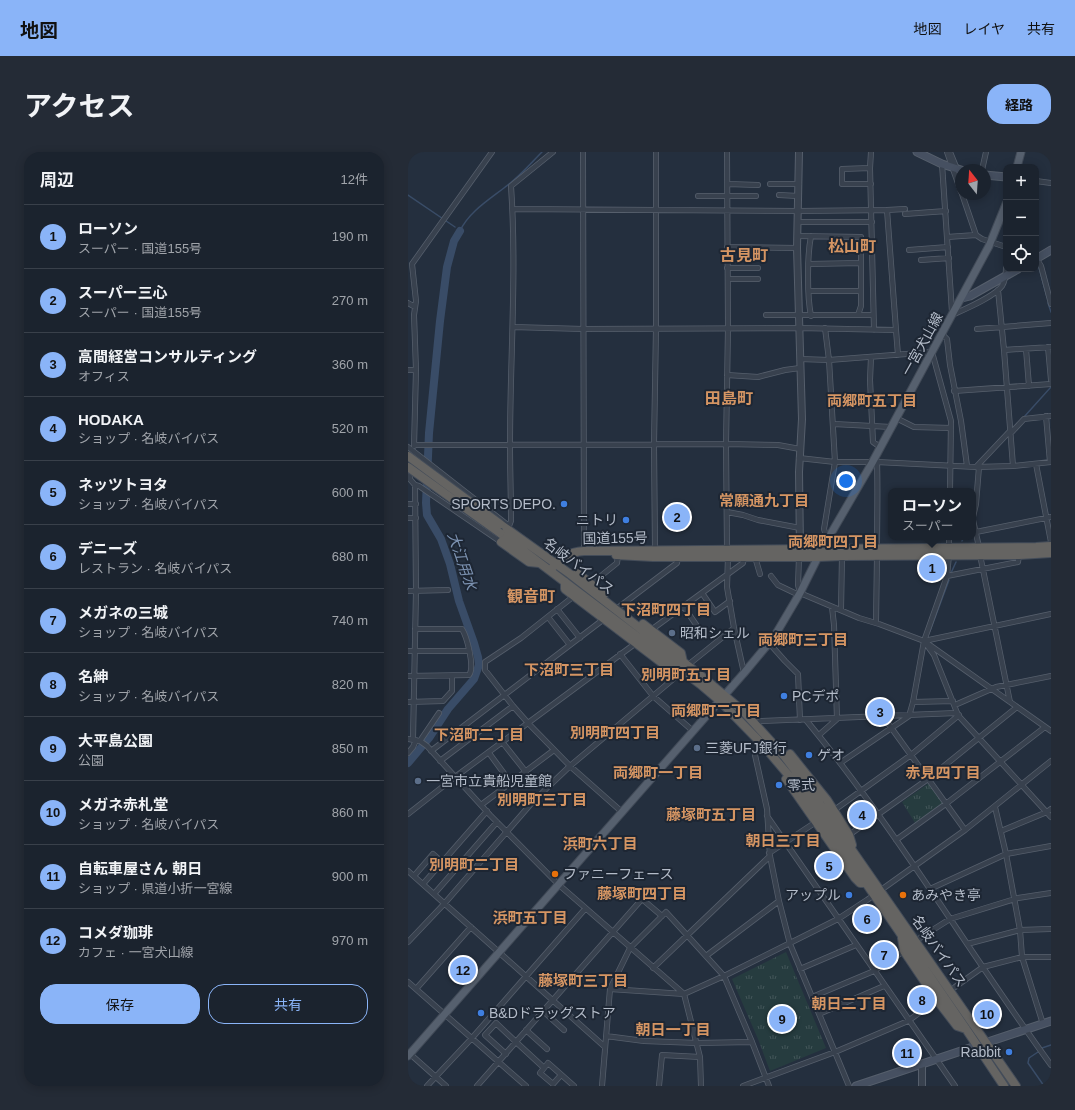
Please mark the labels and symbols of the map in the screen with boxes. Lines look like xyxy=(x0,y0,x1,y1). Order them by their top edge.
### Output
north arrow xyxy=(955,164,991,200)
district label: 松山町 xyxy=(828,238,876,255)
district label: 古見町 xyxy=(720,247,768,264)
street label: 一宮犬山線 xyxy=(898,310,946,378)
district label: 田島町 xyxy=(705,390,753,407)
district label: 両郷町五丁目 xyxy=(827,392,917,409)
your location xyxy=(836,471,856,491)
district label: 常願通九丁目 xyxy=(719,492,809,509)
place label: SPORTS DEPO. xyxy=(451,496,556,512)
marker: SPORTS DEPO. xyxy=(559,499,569,509)
pin: 2 xyxy=(664,502,690,532)
place label: ニトリ xyxy=(576,512,618,528)
marker: ニトリ xyxy=(621,515,631,525)
street label: 国道155号 xyxy=(582,529,648,547)
water label: 大江用水 xyxy=(445,530,481,594)
district label: 両郷町四丁目 xyxy=(788,533,878,550)
street label: 名岐バイパス xyxy=(541,534,617,598)
pin: 1 xyxy=(919,553,945,583)
district label: 観音町 xyxy=(507,588,555,605)
district label: 下沼町四丁目 xyxy=(621,601,711,618)
place label: 昭和シェル xyxy=(680,625,750,641)
marker: 昭和シェル xyxy=(667,628,677,638)
district label: 両郷町三丁目 xyxy=(758,631,848,648)
district label: 下沼町三丁目 xyxy=(524,661,614,678)
district label: 別明町五丁目 xyxy=(641,666,731,683)
place label: PCデポ xyxy=(792,688,839,704)
marker: PCデポ xyxy=(779,691,789,701)
pin: 3 xyxy=(867,697,893,727)
district label: 両郷町二丁目 xyxy=(671,702,761,719)
district label: 別明町四丁目 xyxy=(570,724,660,741)
district label: 下沼町二丁目 xyxy=(434,726,524,743)
place label: 三菱UFJ銀行 xyxy=(705,740,787,756)
marker: 三菱UFJ銀行 xyxy=(692,743,702,753)
place label: ゲオ xyxy=(817,747,845,763)
marker: ゲオ xyxy=(804,750,814,760)
district label: 両郷町一丁目 xyxy=(613,764,703,781)
district label: 赤見四丁目 xyxy=(905,764,981,781)
place label: 一宮市立貴船児童館 xyxy=(426,773,552,789)
marker: 一宮市立貴船児童館 xyxy=(413,776,423,786)
place label: 零式 xyxy=(787,777,815,793)
marker: 零式 xyxy=(774,780,784,790)
district label: 別明町三丁目 xyxy=(497,791,587,808)
pin: 4 xyxy=(849,800,875,830)
district label: 藤塚町五丁目 xyxy=(666,806,756,823)
district label: 朝日三丁目 xyxy=(745,832,821,849)
district label: 浜町六丁目 xyxy=(562,835,638,852)
pin: 5 xyxy=(816,851,842,881)
district label: 別明町二丁目 xyxy=(429,856,519,873)
place label: ファニーフェース xyxy=(563,866,673,882)
marker: ファニーフェース xyxy=(550,869,560,879)
district label: 藤塚町四丁目 xyxy=(597,885,687,902)
place label: アップル xyxy=(785,887,841,903)
place label: あみやき亭 xyxy=(911,887,981,903)
marker: アップル xyxy=(844,890,854,900)
marker: あみやき亭 xyxy=(898,890,908,900)
pin: 6 xyxy=(854,904,880,934)
district label: 浜町五丁目 xyxy=(492,909,568,926)
street label: 名岐バイパス xyxy=(908,912,970,990)
pin: 7 xyxy=(871,940,897,970)
pin: 12 xyxy=(450,955,476,985)
district label: 藤塚町三丁目 xyxy=(538,972,628,989)
pin: 8 xyxy=(909,985,935,1015)
district label: 朝日二丁目 xyxy=(811,995,887,1012)
pin: 10 xyxy=(974,999,1000,1029)
pin: 9 xyxy=(769,1004,795,1034)
place label: B&Dドラッグストア xyxy=(489,1005,616,1021)
marker: B&Dドラッグストア xyxy=(476,1008,486,1018)
district label: 朝日一丁目 xyxy=(635,1021,711,1038)
pin: 11 xyxy=(894,1038,920,1068)
place label: Rabbit xyxy=(961,1044,1001,1060)
marker: Rabbit xyxy=(1004,1047,1014,1057)

